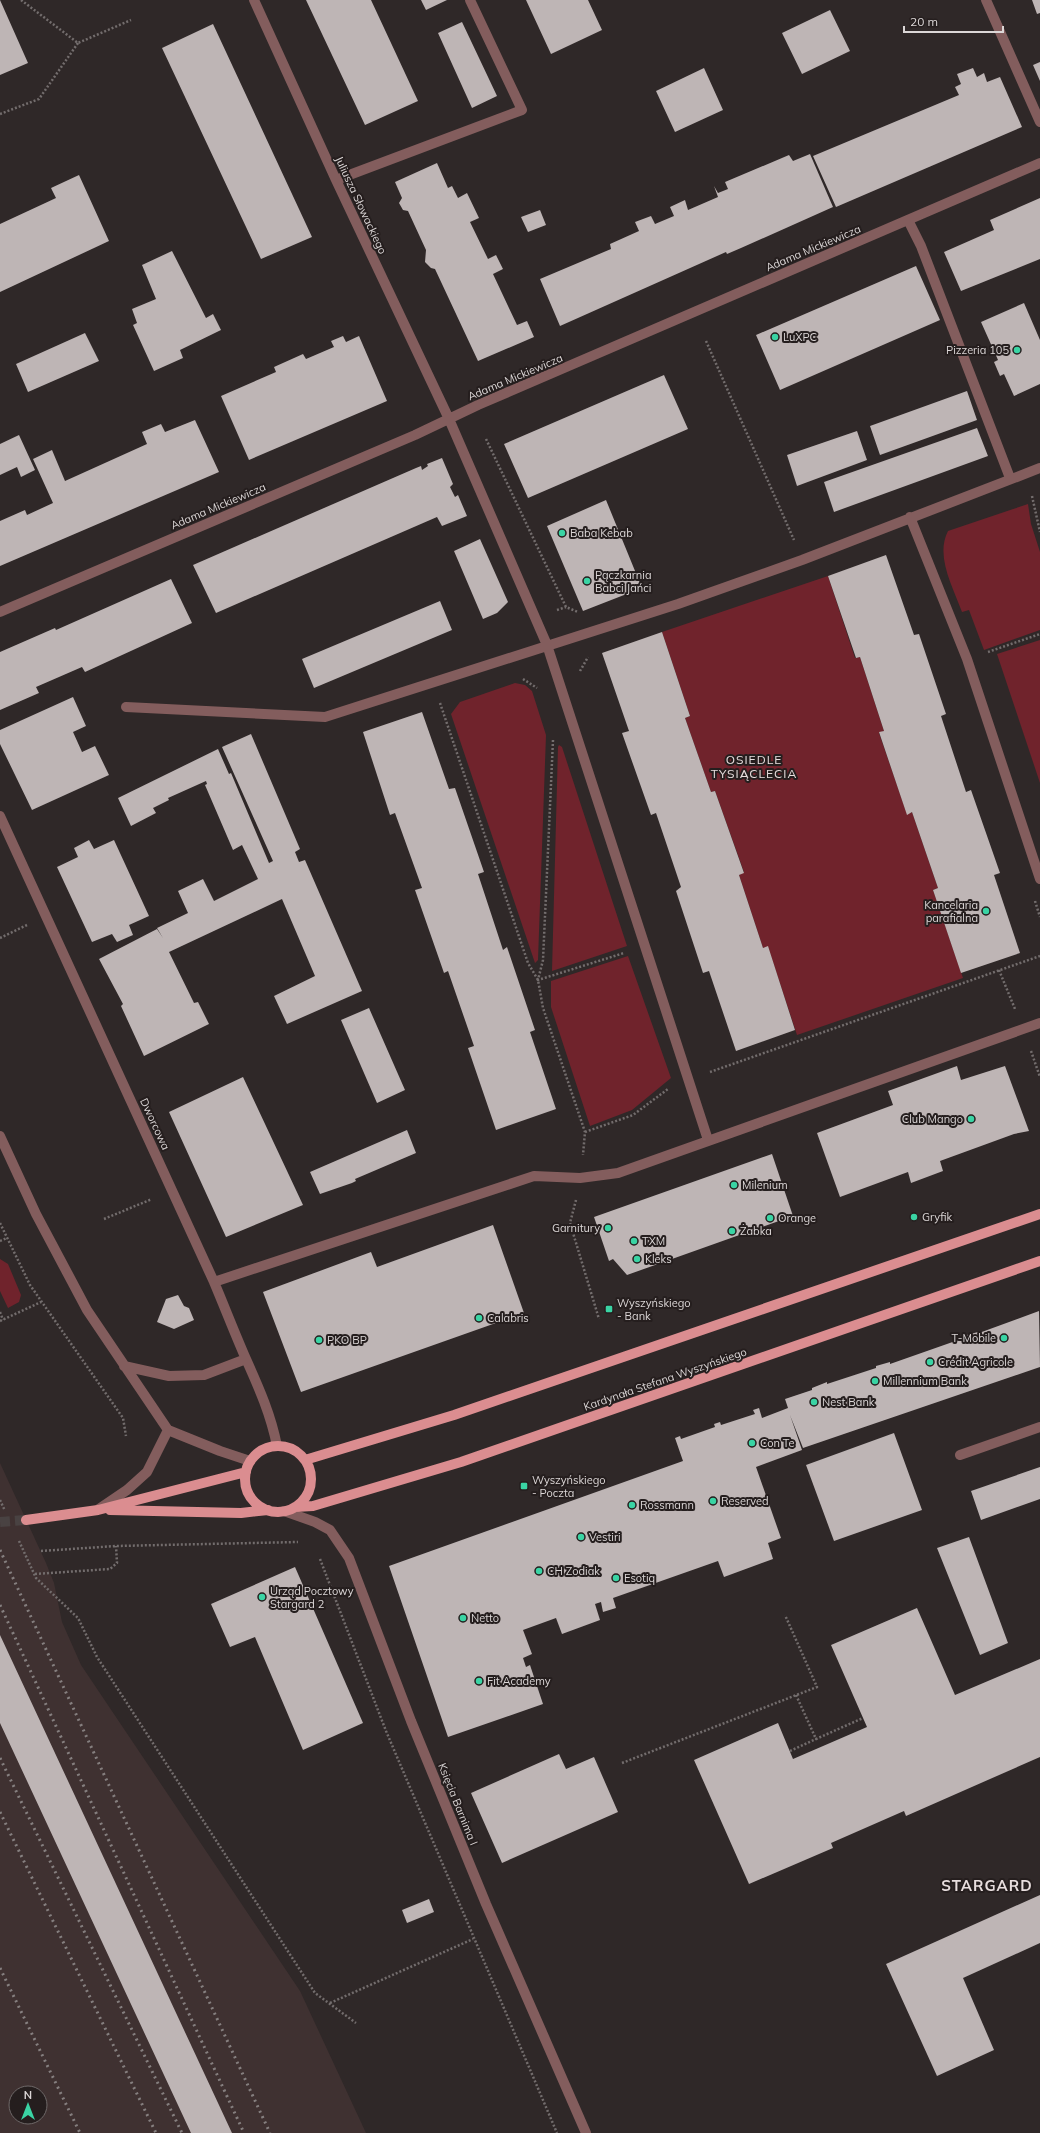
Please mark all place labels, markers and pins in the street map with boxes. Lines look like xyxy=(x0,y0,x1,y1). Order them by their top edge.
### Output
place label: LuXPC xyxy=(783,330,817,344)
marker: LuXPC xyxy=(770,332,780,342)
place label: Pizzeria 105 xyxy=(946,343,1009,357)
marker: Pizzeria 105 xyxy=(1012,345,1022,355)
place label: Baba Kebab xyxy=(570,526,633,540)
marker: Baba Kebab xyxy=(557,528,567,538)
place label: Pączkarnia Babci Jańci xyxy=(595,568,652,595)
marker: Pączkarnia Babci Jańci xyxy=(582,576,592,586)
place label: Kancelaria parafialna xyxy=(924,898,978,925)
marker: Kancelaria parafialna xyxy=(981,906,991,916)
place label: Club Mango xyxy=(902,1112,963,1126)
marker: Club Mango xyxy=(966,1114,976,1124)
place label: Milenium xyxy=(742,1178,788,1192)
marker: Milenium xyxy=(729,1180,739,1190)
place label: Gryfik xyxy=(922,1210,953,1224)
place label: Orange xyxy=(778,1211,816,1225)
marker: Gryfik xyxy=(909,1212,919,1222)
marker: Orange xyxy=(765,1213,775,1223)
place label: Garnitury xyxy=(552,1221,600,1235)
marker: Garnitury xyxy=(603,1223,613,1233)
place label: Żabka xyxy=(740,1224,772,1238)
marker: Żabka xyxy=(727,1226,737,1236)
place label: TXM xyxy=(642,1234,665,1248)
marker: TXM xyxy=(629,1236,639,1246)
place label: Kleks xyxy=(645,1252,672,1266)
marker: Kleks xyxy=(632,1254,642,1264)
place label: Wyszyńskiego - Bank xyxy=(617,1296,691,1323)
marker: Wyszyńskiego - Bank xyxy=(604,1304,614,1314)
place label: Calabris xyxy=(487,1311,529,1325)
marker: Calabris xyxy=(474,1313,484,1323)
place label: T-Mobile xyxy=(952,1331,996,1345)
place label: PKO BP xyxy=(327,1333,367,1347)
marker: T-Mobile xyxy=(999,1333,1009,1343)
marker: PKO BP xyxy=(314,1335,324,1345)
place label: Crédit Agricole xyxy=(938,1355,1013,1369)
marker: Crédit Agricole xyxy=(925,1357,935,1367)
place label: Millennium Bank xyxy=(883,1374,967,1388)
marker: Millennium Bank xyxy=(870,1376,880,1386)
place label: Nest Bank xyxy=(822,1395,875,1409)
marker: Nest Bank xyxy=(809,1397,819,1407)
place label: Con Te xyxy=(760,1436,795,1450)
marker: Con Te xyxy=(747,1438,757,1448)
place label: Wyszyńskiego - Poczta xyxy=(532,1473,606,1500)
marker: Wyszyńskiego - Poczta xyxy=(519,1481,529,1491)
place label: Reserved xyxy=(721,1494,769,1508)
marker: Reserved xyxy=(708,1496,718,1506)
place label: Rossmann xyxy=(640,1498,694,1512)
marker: Rossmann xyxy=(627,1500,637,1510)
place label: Vestiri xyxy=(589,1530,621,1544)
marker: Vestiri xyxy=(576,1532,586,1542)
place label: CH Zodiak xyxy=(547,1564,600,1578)
marker: CH Zodiak xyxy=(534,1566,544,1576)
place label: Esotiq xyxy=(624,1571,655,1585)
marker: Esotiq xyxy=(611,1573,621,1583)
place label: Urząd Pocztowy Stargard 2 xyxy=(270,1584,354,1611)
marker: Urząd Pocztowy Stargard 2 xyxy=(257,1592,267,1602)
place label: Netto xyxy=(471,1611,499,1625)
marker: Netto xyxy=(458,1613,468,1623)
place label: Fit Academy xyxy=(487,1674,551,1688)
marker: Fit Academy xyxy=(474,1676,484,1686)

